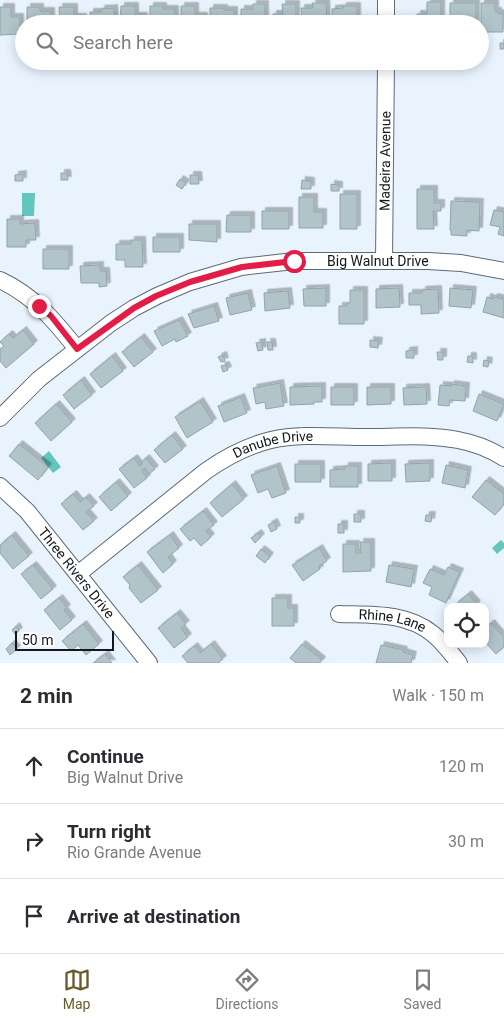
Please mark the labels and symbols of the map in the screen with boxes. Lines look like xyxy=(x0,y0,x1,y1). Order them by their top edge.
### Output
street label: Madeira Avenue xyxy=(377,111,393,211)
route start xyxy=(283,250,306,273)
street label: Big Walnut Drive xyxy=(327,253,429,269)
route end xyxy=(28,295,51,318)
street label: Danube Drive xyxy=(230,428,313,461)
street label: Three Rivers Drive xyxy=(35,524,118,622)
street label: Rhine Lane xyxy=(358,606,429,635)
scale bar xyxy=(15,628,114,651)

